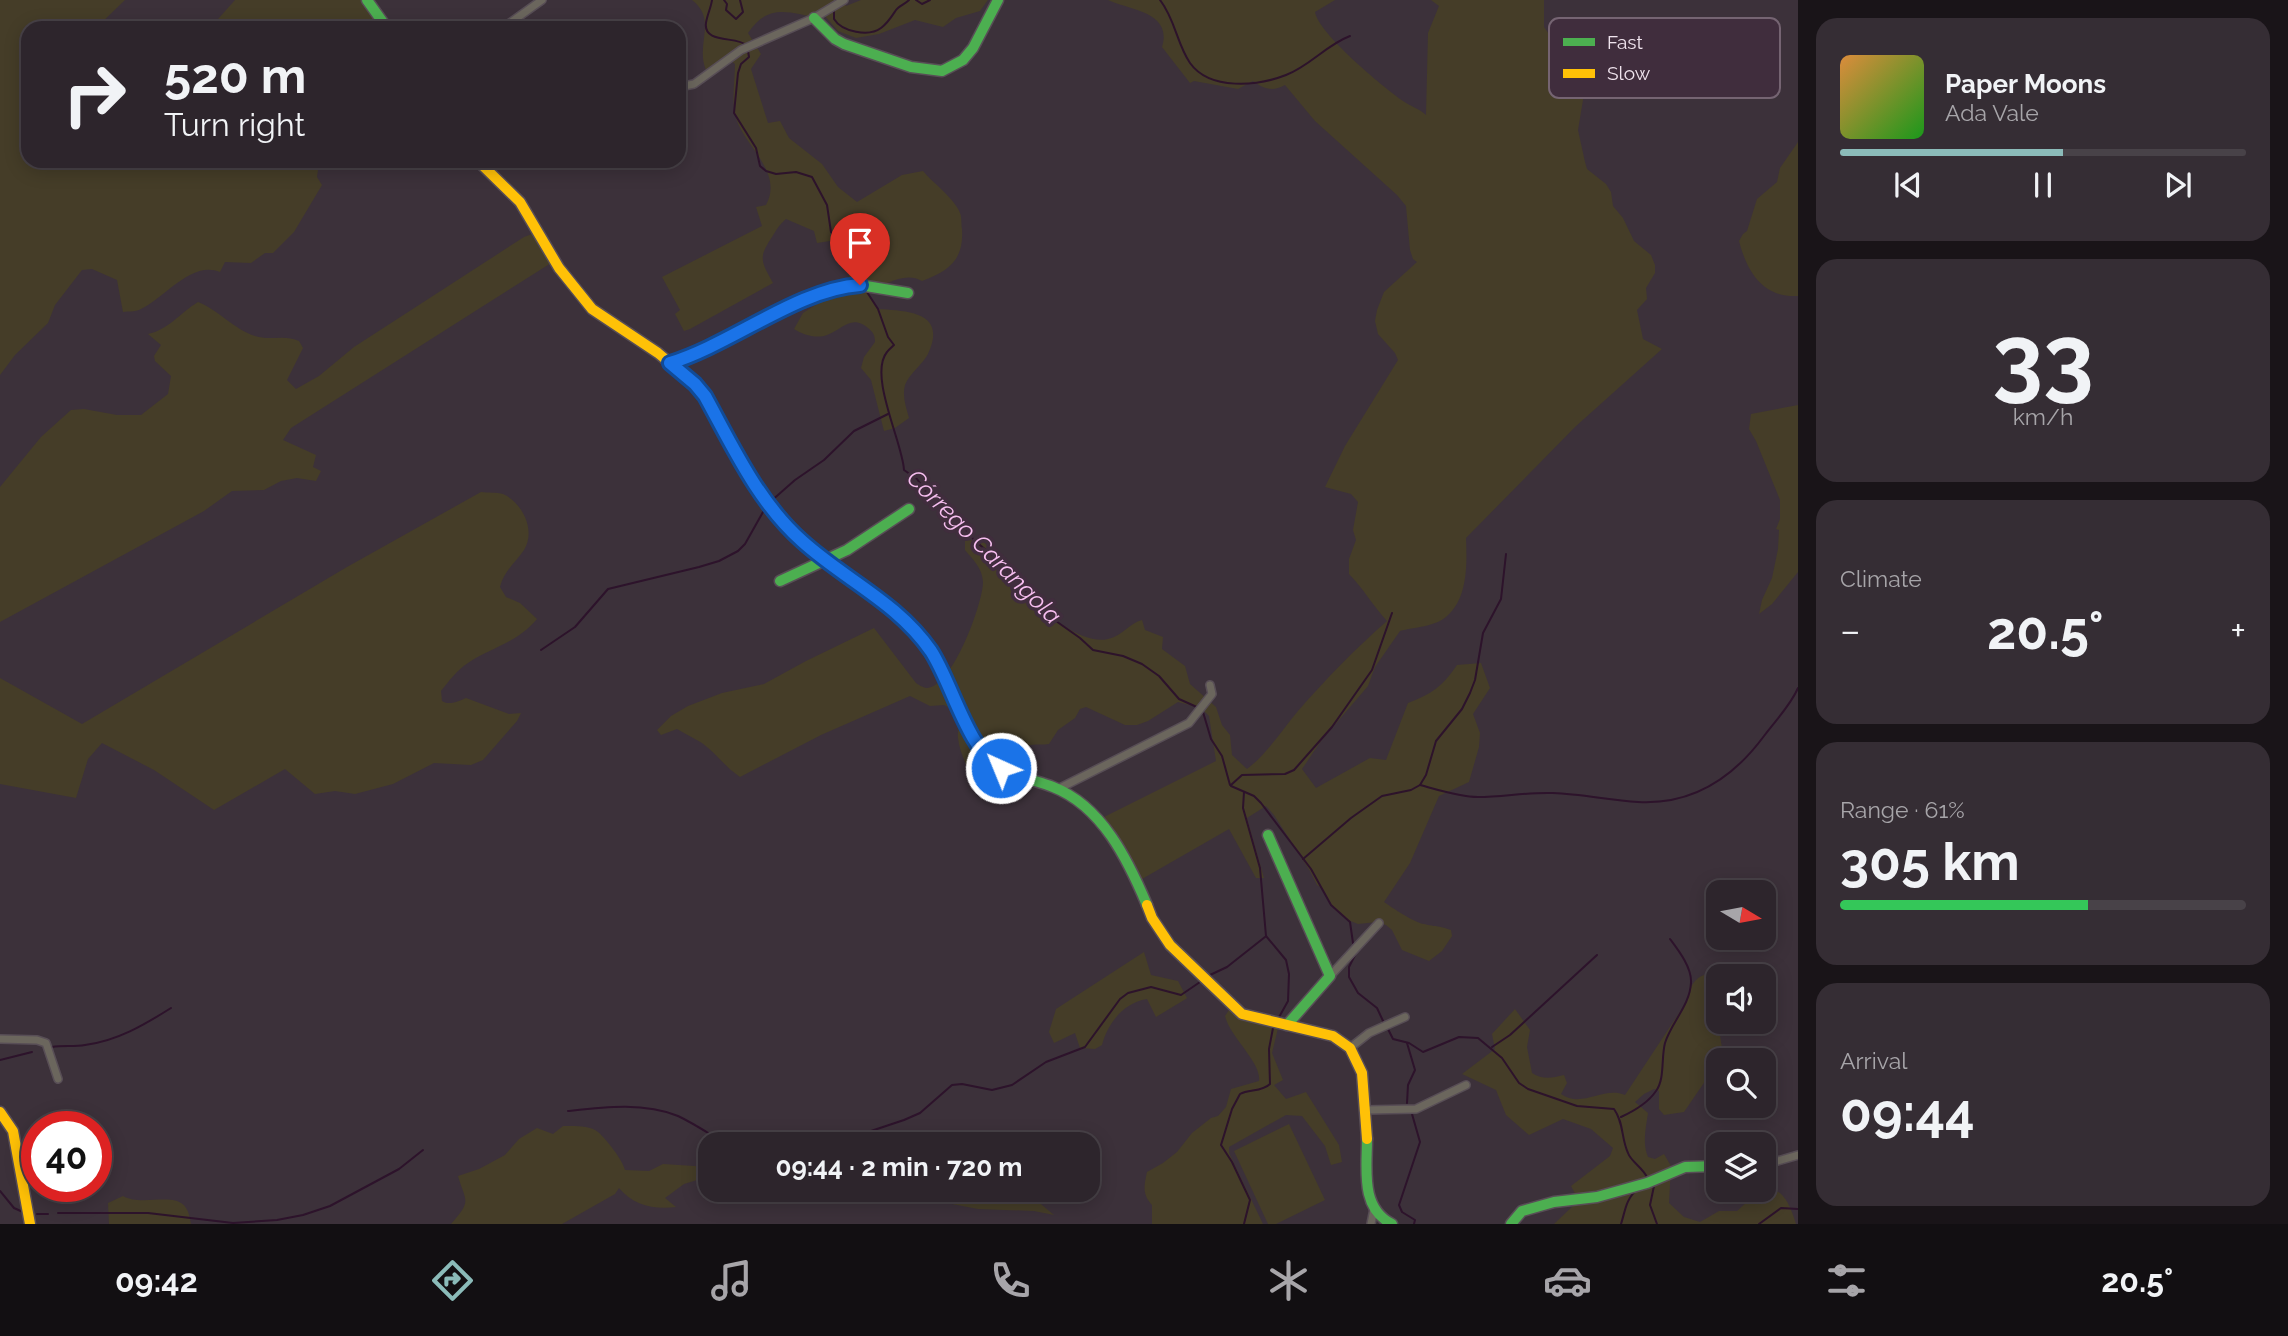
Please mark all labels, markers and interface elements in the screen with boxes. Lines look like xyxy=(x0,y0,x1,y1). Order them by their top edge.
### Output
legend xyxy=(1549,18,1780,98)
text: Fast xyxy=(1607,31,1643,53)
text: 520 m xyxy=(164,47,306,104)
icon: right xyxy=(49,49,140,140)
text: Slow xyxy=(1607,62,1651,84)
text: Paper Moons xyxy=(1945,69,2106,99)
text: Ada Vale xyxy=(1945,99,2039,126)
text: Turn right xyxy=(164,106,305,143)
icon: previous xyxy=(1889,166,1927,204)
icon: pause xyxy=(2024,166,2062,204)
icon: next xyxy=(2159,166,2197,204)
pin xyxy=(830,213,890,285)
icon: arrive xyxy=(841,224,879,262)
text: 33 xyxy=(1992,304,2094,411)
text: km/h xyxy=(2013,403,2073,430)
water label: Córrego Carangola xyxy=(901,463,1068,630)
text: Climate xyxy=(1840,565,1922,592)
text: 20.5° xyxy=(1987,600,2104,661)
text: − xyxy=(1840,608,1860,653)
text: + xyxy=(2230,608,2246,653)
position arrow xyxy=(964,731,1038,805)
text: Range · 61% xyxy=(1840,796,1965,823)
text: 305 km xyxy=(1840,831,2020,892)
north arrow xyxy=(1706,880,1776,950)
map controls xyxy=(1706,880,1776,1202)
button: sound xyxy=(1706,964,1776,1034)
text: Arrival xyxy=(1840,1047,1907,1074)
button: search xyxy=(1706,1048,1776,1118)
text: 09:44 xyxy=(1840,1082,1975,1143)
speed limit sign: 40 xyxy=(21,1111,112,1202)
button: layers xyxy=(1706,1132,1776,1202)
text: 09:44 · 2 min · 720 m xyxy=(775,1152,1023,1182)
icon: directions xyxy=(428,1256,477,1305)
icon: music xyxy=(707,1256,756,1305)
icon: phone xyxy=(986,1256,1035,1305)
icon: climate xyxy=(1264,1256,1313,1305)
icon: car xyxy=(1543,1256,1592,1305)
icon: filters xyxy=(1822,1256,1871,1305)
text: 09:42 xyxy=(115,1262,198,1299)
text: 20.5° xyxy=(2101,1262,2173,1299)

